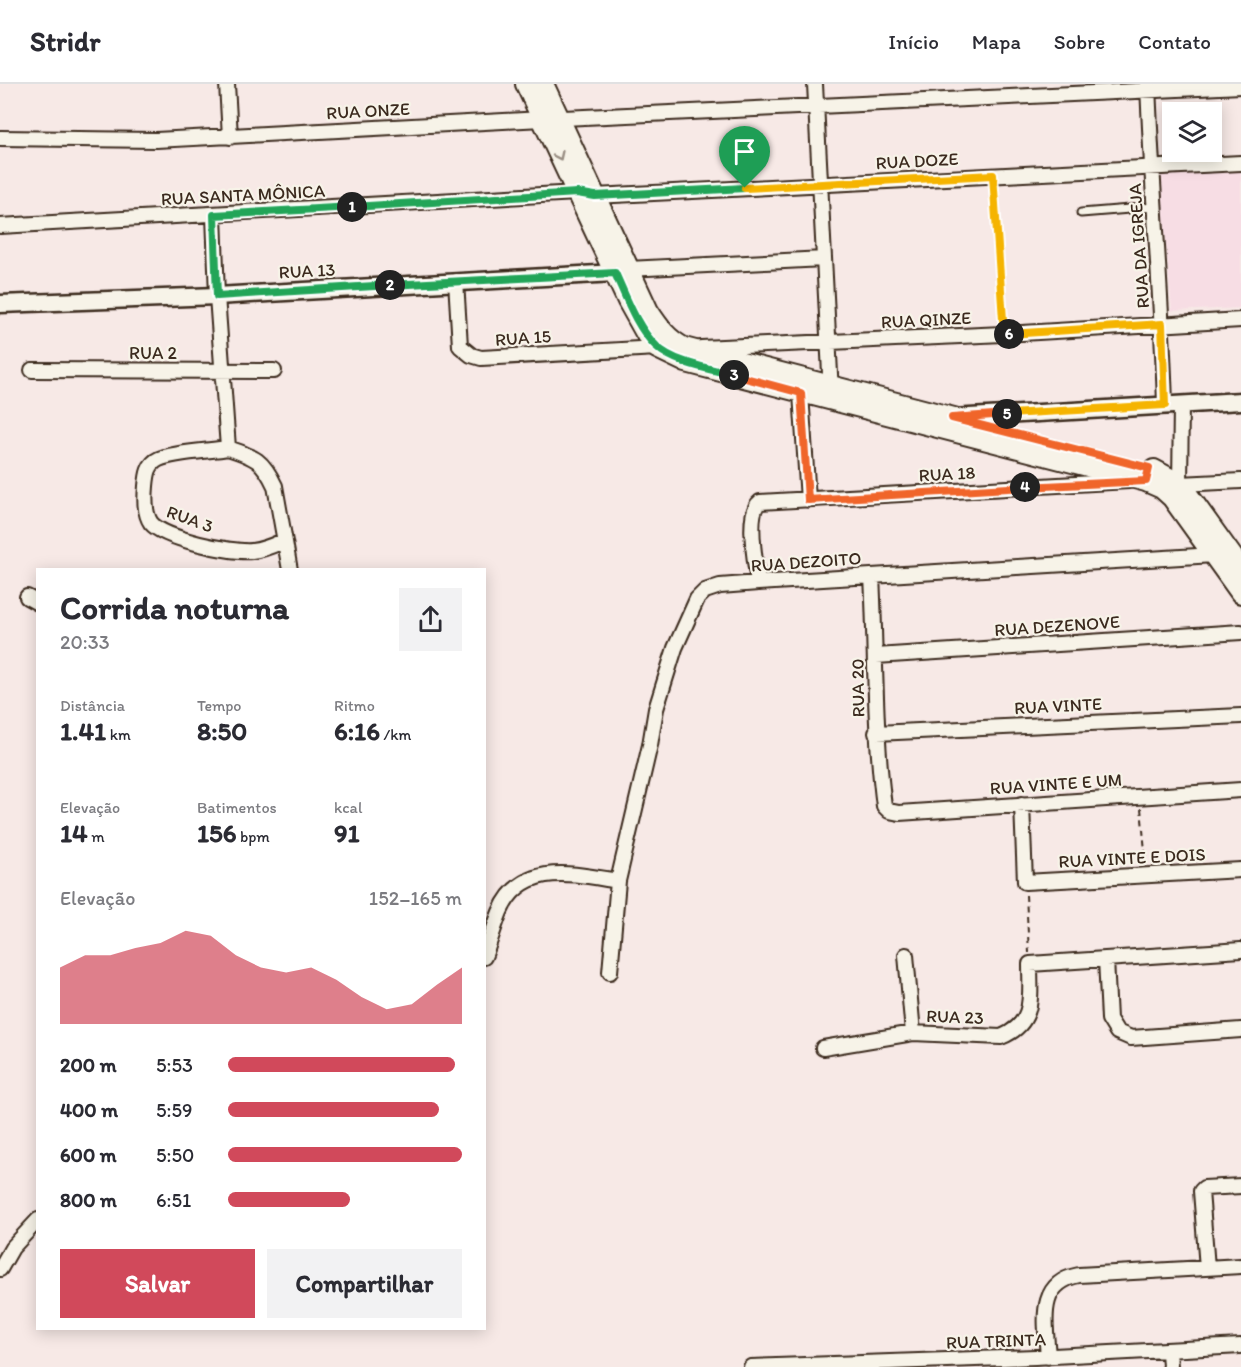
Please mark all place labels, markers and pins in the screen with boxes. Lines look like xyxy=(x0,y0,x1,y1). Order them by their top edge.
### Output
pin xyxy=(719,126,770,188)
pin: 1 xyxy=(337,192,367,222)
pin: 2 xyxy=(375,270,405,300)
pin: 6 xyxy=(994,319,1024,349)
pin: 3 xyxy=(719,360,749,390)
pin: 5 xyxy=(992,399,1022,429)
pin: 4 xyxy=(1010,472,1040,502)

